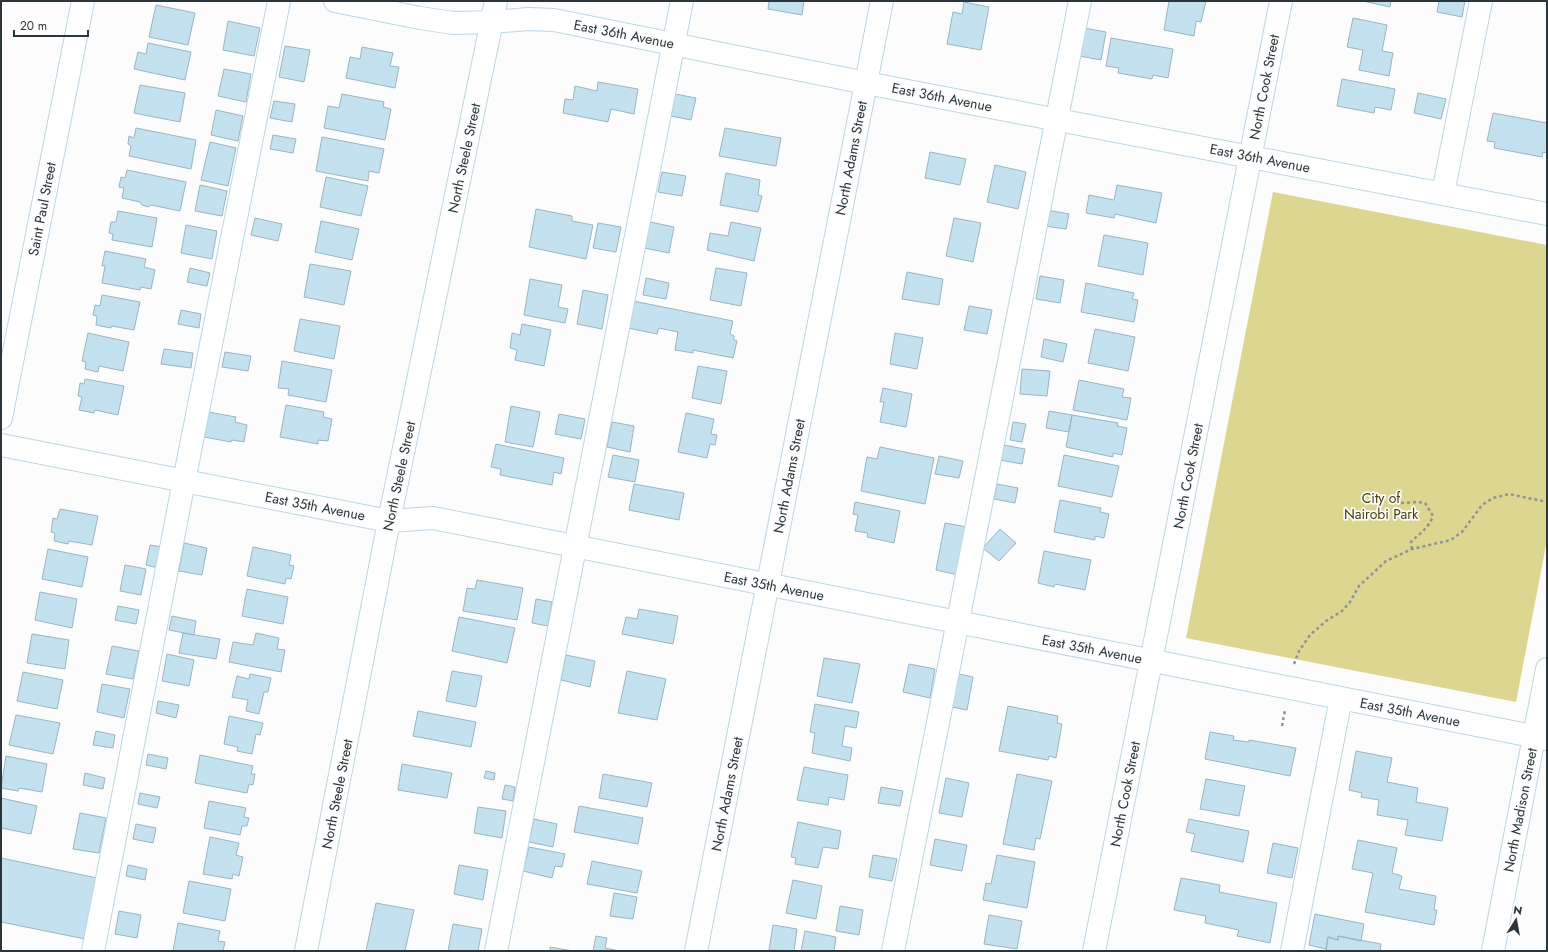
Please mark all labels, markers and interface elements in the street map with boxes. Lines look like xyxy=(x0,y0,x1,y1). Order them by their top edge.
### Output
scale bar xyxy=(14,12,88,38)
street label: East 36th Avenue xyxy=(572,14,676,54)
text: 20 m xyxy=(20,17,47,35)
street label: North Cook Street xyxy=(1244,32,1284,141)
street label: East 36th Avenue xyxy=(890,77,994,117)
street label: North Adams Street xyxy=(830,98,872,217)
street label: North Steele Street xyxy=(443,101,486,215)
street label: East 36th Avenue xyxy=(1208,138,1312,178)
street label: Saint Paul Street xyxy=(23,160,61,258)
street label: North Adams Street xyxy=(768,416,810,535)
street label: North Steele Street xyxy=(378,419,421,533)
street label: North Cook Street xyxy=(1168,421,1208,530)
street label: East 35th Avenue xyxy=(263,486,367,526)
park label: City of Nairobi Park xyxy=(1344,488,1419,524)
street label: East 35th Avenue xyxy=(722,566,826,606)
street label: East 35th Avenue xyxy=(1040,629,1144,669)
street label: East 35th Avenue xyxy=(1358,692,1462,732)
street label: North Adams Street xyxy=(706,734,748,853)
street label: North Steele Street xyxy=(317,737,358,851)
street label: North Cook Street xyxy=(1105,739,1145,848)
street label: North Madison Street xyxy=(1498,746,1542,874)
north arrow xyxy=(1496,900,1536,940)
text: N xyxy=(1512,901,1524,919)

